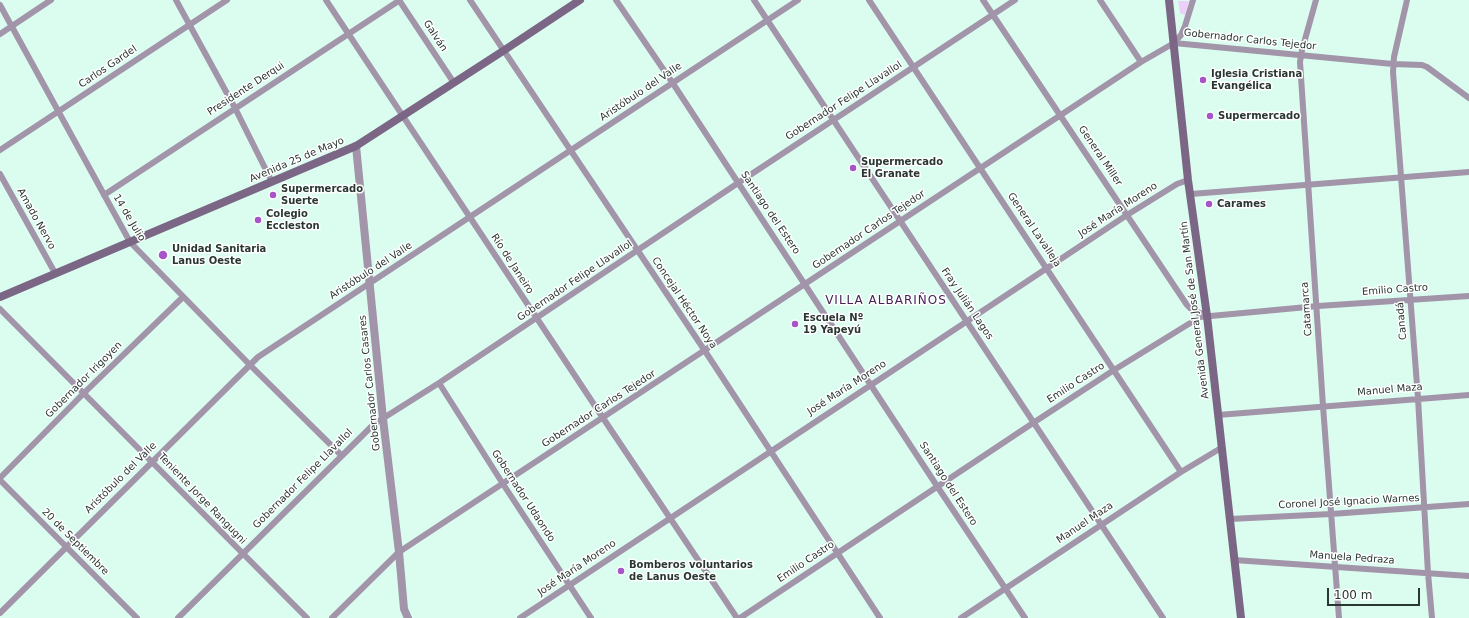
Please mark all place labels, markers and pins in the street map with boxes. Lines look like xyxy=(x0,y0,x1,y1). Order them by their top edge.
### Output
place label: Iglesia Cristiana Evangélica xyxy=(1211,68,1302,92)
marker: Iglesia Cristiana Evangélica xyxy=(1198,75,1208,85)
place label: Supermercado xyxy=(1218,110,1300,122)
marker: Supermercado xyxy=(1205,111,1215,121)
place label: Supermercado El Granate xyxy=(861,156,943,180)
marker: Supermercado El Granate xyxy=(848,163,858,173)
place label: Supermercado Suerte xyxy=(281,183,363,206)
marker: Supermercado Suerte xyxy=(268,190,278,200)
place label: Carames xyxy=(1217,198,1266,210)
marker: Carames xyxy=(1204,199,1214,209)
place label: Colegio Eccleston xyxy=(266,208,320,232)
marker: Colegio Eccleston xyxy=(253,215,263,225)
place label: Unidad Sanitaria Lanus Oeste xyxy=(172,243,266,266)
marker: Unidad Sanitaria Lanus Oeste xyxy=(157,249,169,261)
place label: Escuela Nº 19 Yapeyú xyxy=(803,312,863,336)
marker: Escuela Nº 19 Yapeyú xyxy=(790,319,800,329)
place label: Bomberos voluntarios de Lanus Oeste xyxy=(629,559,753,582)
marker: Bomberos voluntarios de Lanus Oeste xyxy=(616,566,626,576)

